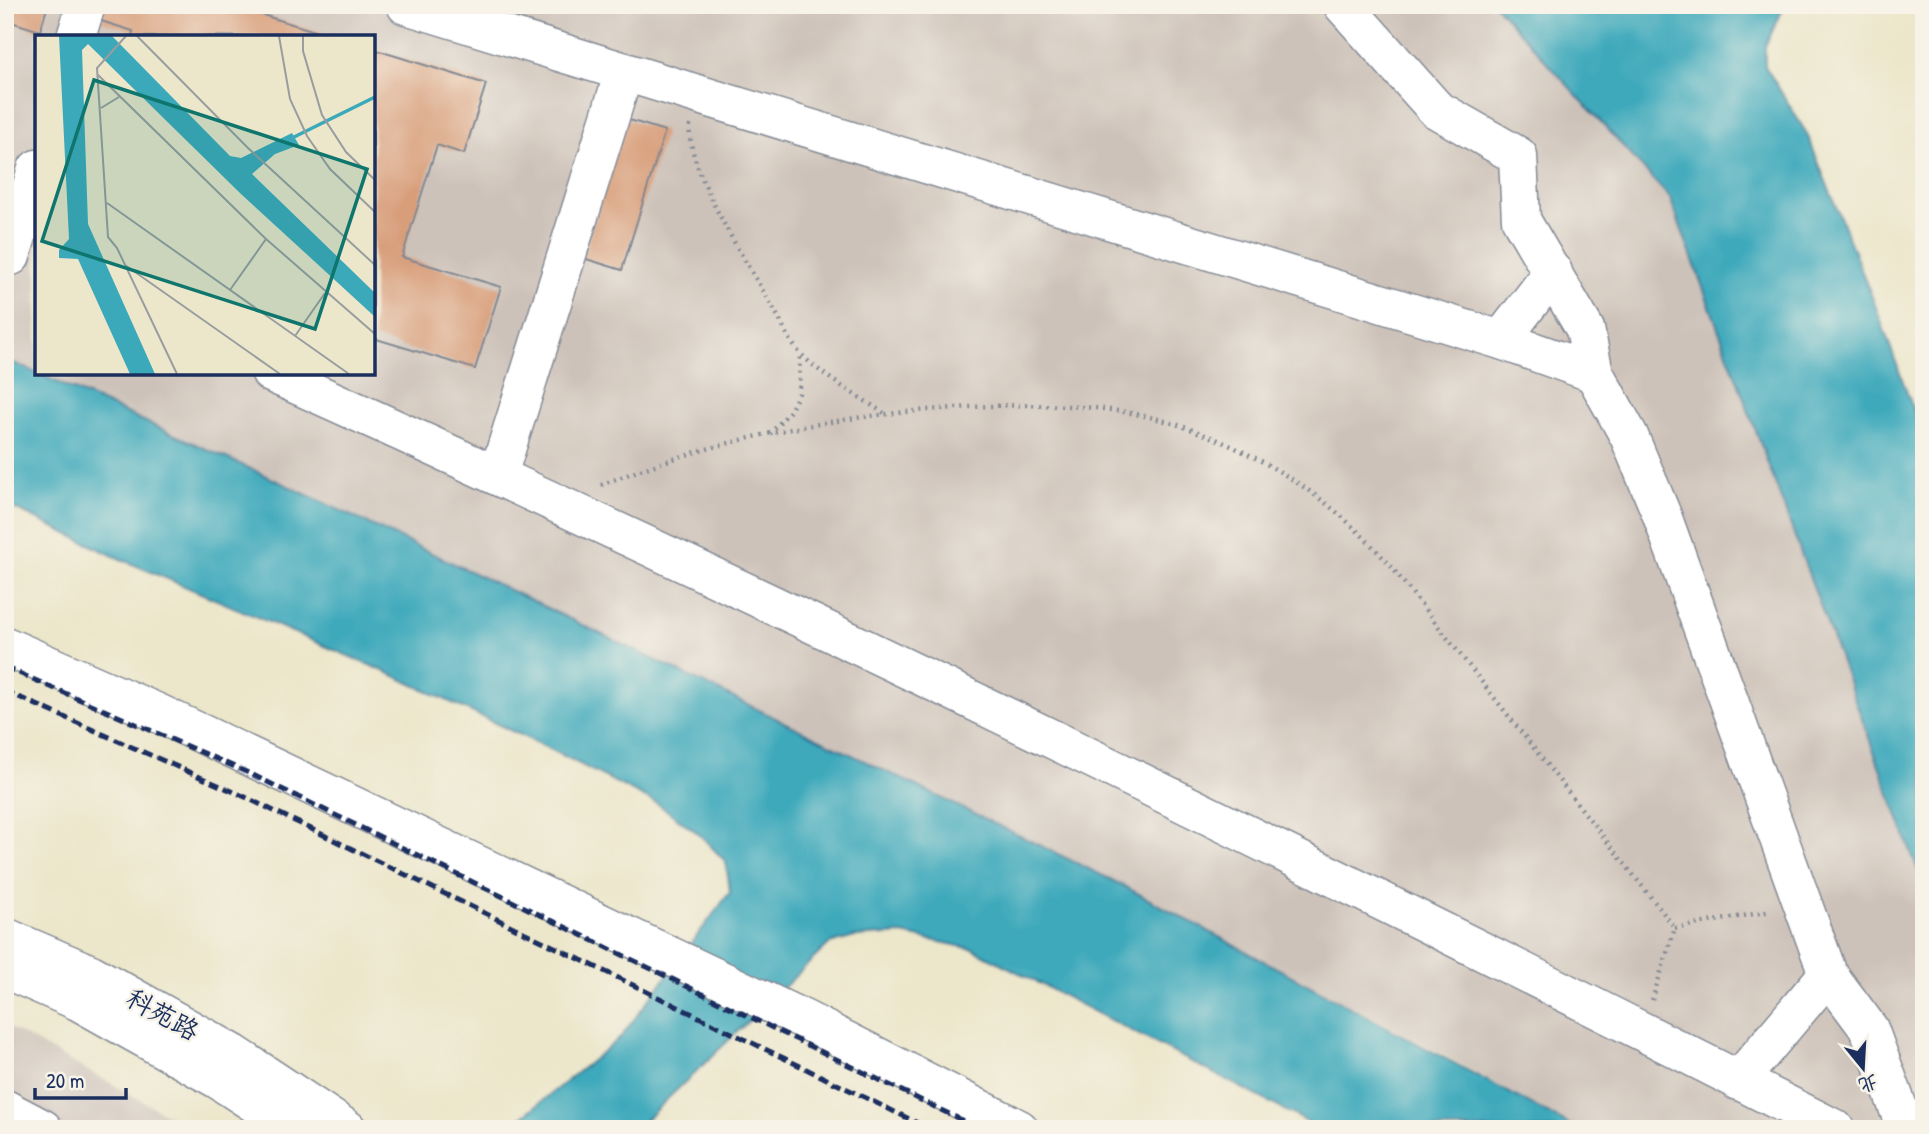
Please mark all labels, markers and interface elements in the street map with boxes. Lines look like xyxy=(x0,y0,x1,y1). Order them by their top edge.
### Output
inset map xyxy=(35,35,374,374)
street label: 科苑路 xyxy=(120,980,206,1048)
north arrow xyxy=(1828,1032,1898,1102)
scale bar xyxy=(35,1057,126,1101)
text: 20 m xyxy=(46,1066,84,1095)
text: 北 xyxy=(1855,1069,1881,1099)

